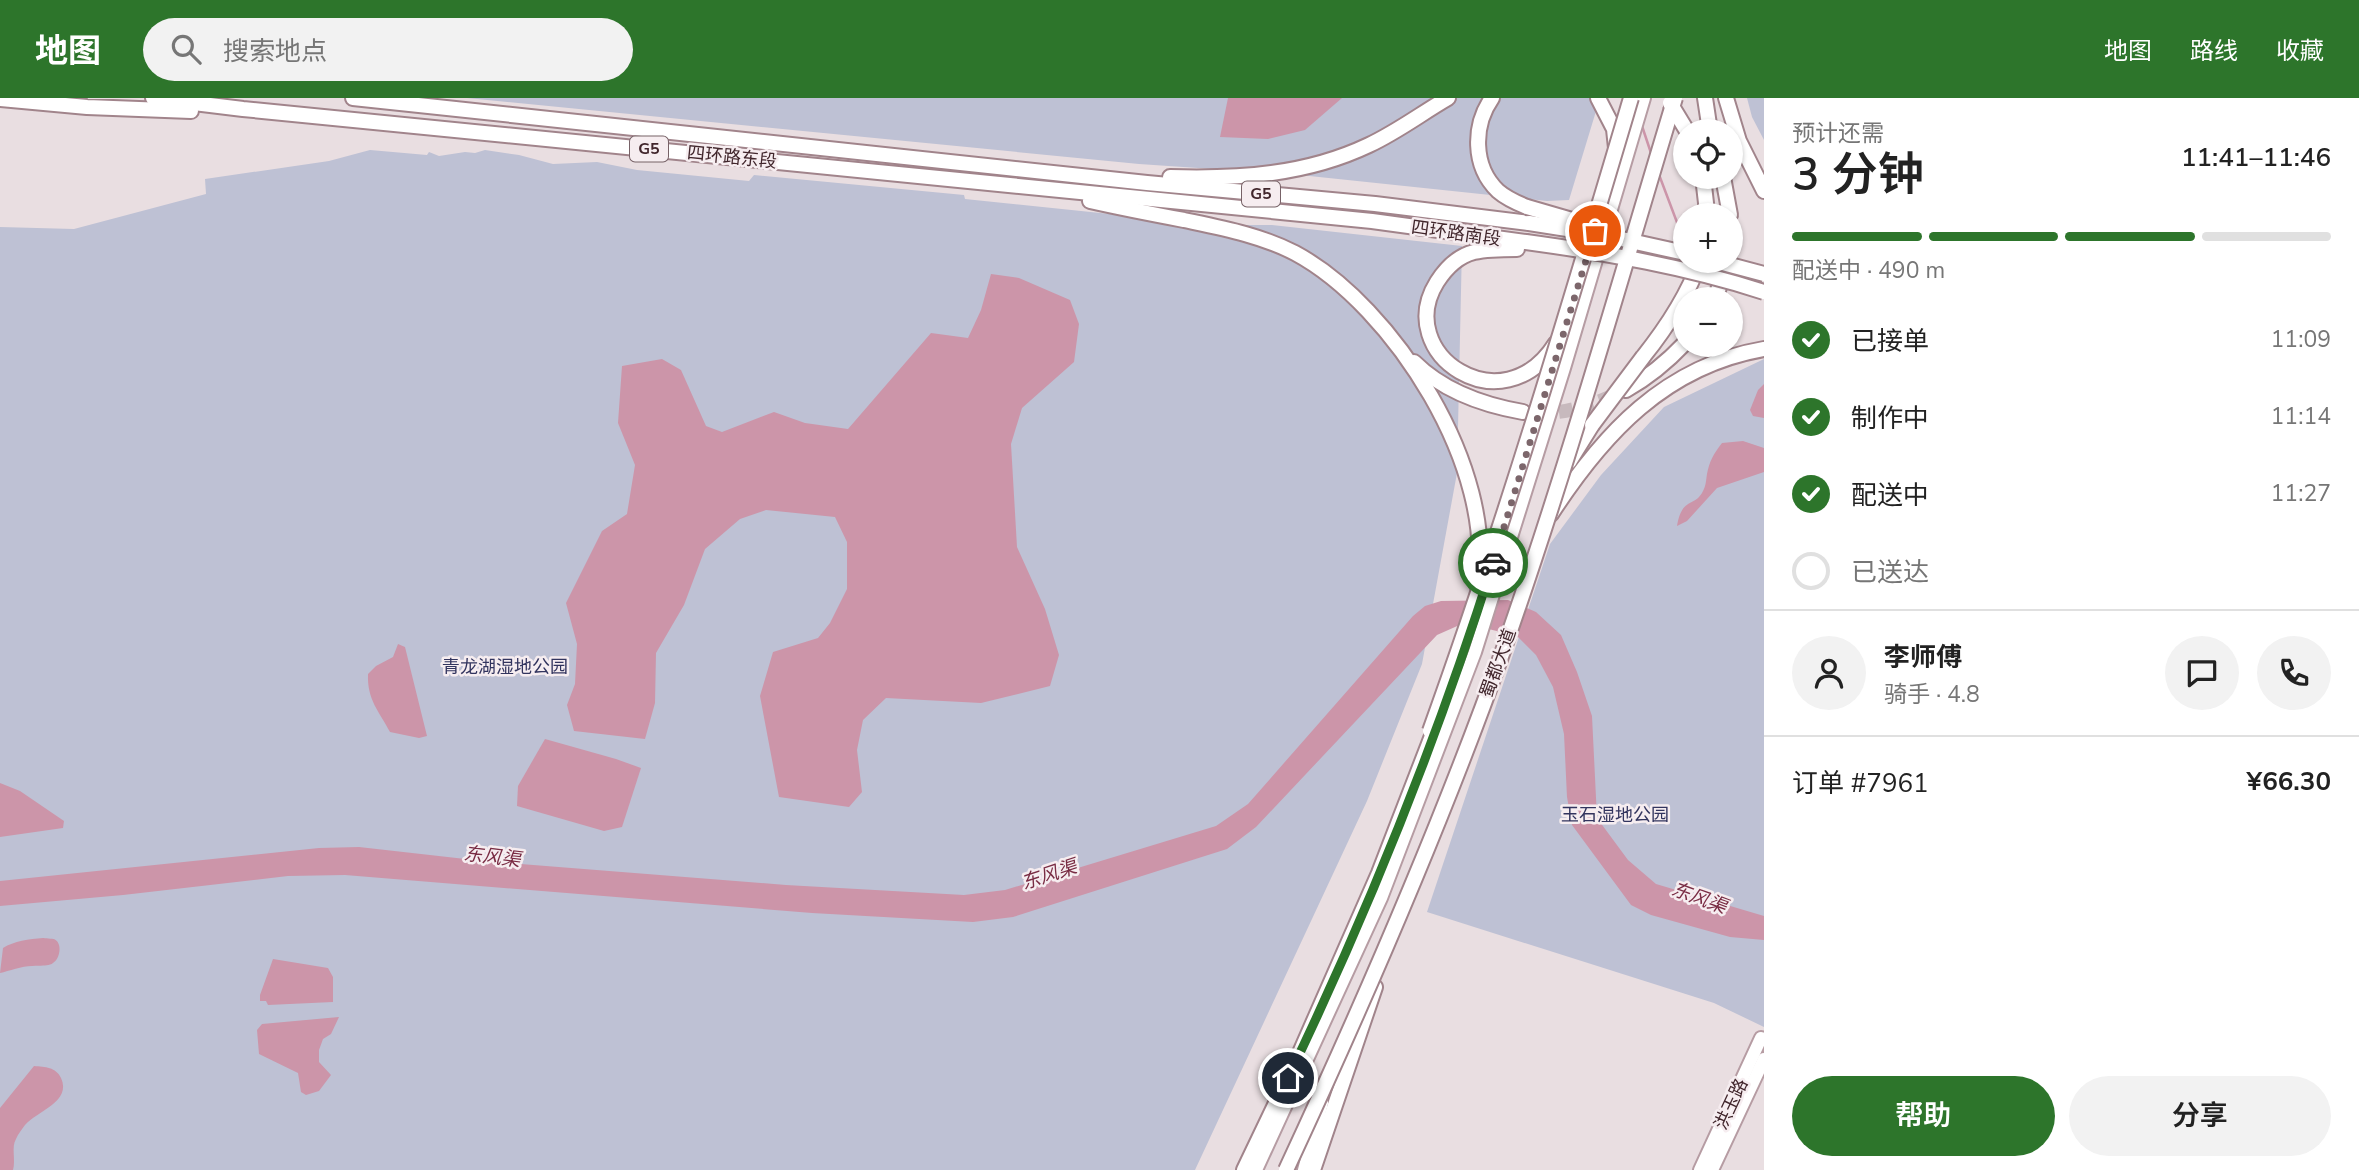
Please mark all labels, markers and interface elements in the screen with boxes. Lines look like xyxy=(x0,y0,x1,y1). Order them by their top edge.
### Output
search box xyxy=(143,18,633,81)
text: 地图 xyxy=(35,29,101,74)
icon: search xyxy=(167,30,205,68)
text: 搜索地点 xyxy=(223,34,327,69)
text: 地图 xyxy=(2104,35,2152,67)
text: 路线 xyxy=(2190,35,2238,67)
text: 收藏 xyxy=(2276,35,2324,67)
text: 预计还需 xyxy=(1792,118,1884,149)
map controls xyxy=(1673,119,1743,357)
button: locate xyxy=(1673,119,1743,189)
road number: G5 xyxy=(630,136,668,162)
street label: 四环路东段 xyxy=(686,140,778,174)
text: 11:41–11:46 xyxy=(2181,140,2331,175)
text: 3 分钟 xyxy=(1792,143,1924,206)
road number: G5 xyxy=(1242,181,1280,206)
pin xyxy=(1565,201,1625,261)
button: + xyxy=(1673,203,1743,273)
icon: bag xyxy=(1576,212,1614,250)
street label: 四环路南段 xyxy=(1410,215,1502,251)
text: 配送中 · 490 m xyxy=(1792,255,1945,286)
button: − xyxy=(1673,287,1743,357)
icon: check xyxy=(1792,321,1830,359)
text: 已接单 xyxy=(1851,324,1929,359)
text: 11:09 xyxy=(2271,324,2331,355)
icon: check xyxy=(1792,398,1830,436)
text: 制作中 xyxy=(1851,401,1929,436)
text: 11:14 xyxy=(2271,401,2331,432)
icon: check xyxy=(1792,475,1830,513)
text: 配送中 xyxy=(1851,478,1929,513)
text: 11:27 xyxy=(2271,478,2331,509)
courier xyxy=(1458,528,1528,598)
icon: car xyxy=(1474,544,1512,582)
text: 已送达 xyxy=(1851,555,1929,590)
street label: 蜀都大道 xyxy=(1474,625,1522,701)
button: person xyxy=(1792,636,1866,710)
button: chat xyxy=(2165,636,2239,710)
button: phone xyxy=(2257,636,2331,710)
text: 李师傅 xyxy=(1884,640,1962,675)
park label: 青龙湖湿地公园 xyxy=(442,655,568,679)
text: 骑手 · 4.8 xyxy=(1884,679,1980,710)
text: ¥66.30 xyxy=(2247,764,2331,799)
text: 订单 #7961 xyxy=(1792,766,1929,801)
park label: 玉石湿地公园 xyxy=(1561,803,1669,827)
water label: 东风渠 xyxy=(462,841,525,874)
water label: 东风渠 xyxy=(1018,853,1083,896)
water label: 东风渠 xyxy=(1668,876,1733,921)
pin xyxy=(1258,1048,1318,1108)
icon: home xyxy=(1269,1059,1307,1097)
street label: 洪玉路 xyxy=(1709,1074,1753,1134)
button: 帮助 xyxy=(1792,1076,2055,1156)
button: 分享 xyxy=(2069,1076,2331,1156)

